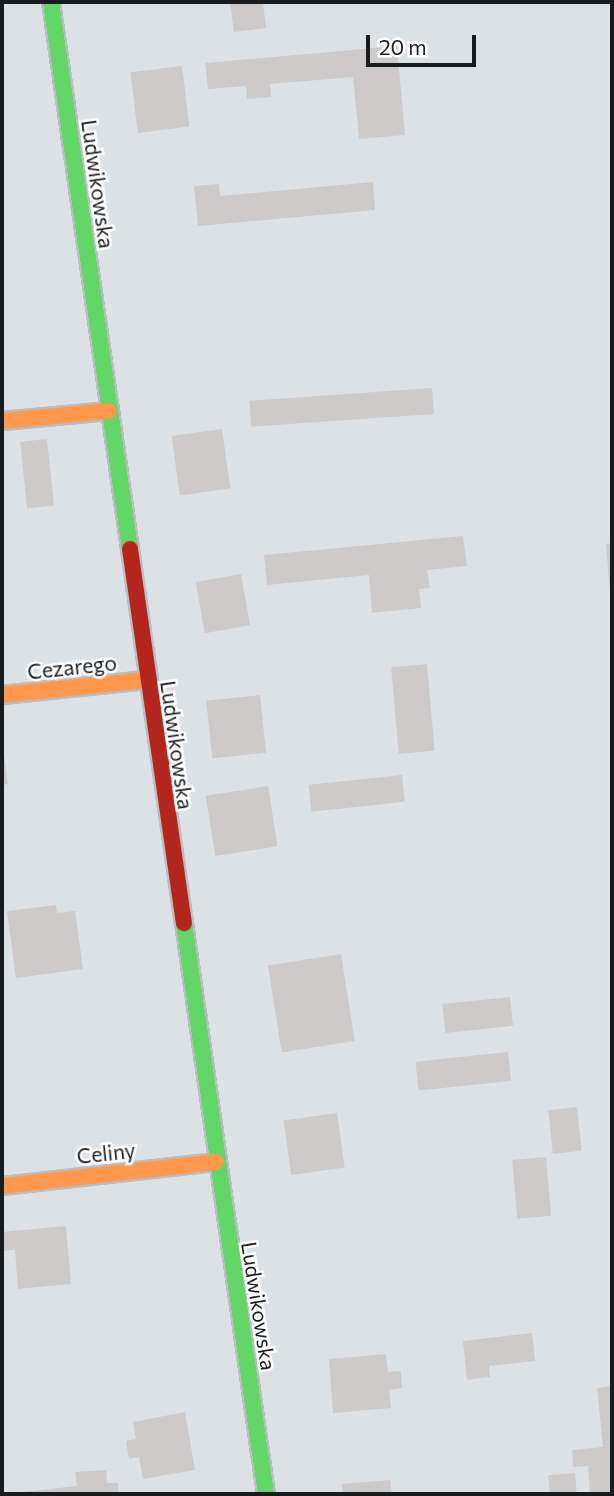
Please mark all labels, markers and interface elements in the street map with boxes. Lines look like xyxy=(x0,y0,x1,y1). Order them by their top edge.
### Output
scale bar xyxy=(369,21,479,65)
text: 20 m xyxy=(379,34,427,59)
street label: Ludwikowska xyxy=(76,118,120,250)
street label: Cezarego xyxy=(26,650,118,684)
street label: Ludwikowska xyxy=(155,679,199,811)
street label: Celiny xyxy=(75,1137,137,1169)
street label: Ludwikowska xyxy=(236,1240,282,1372)

